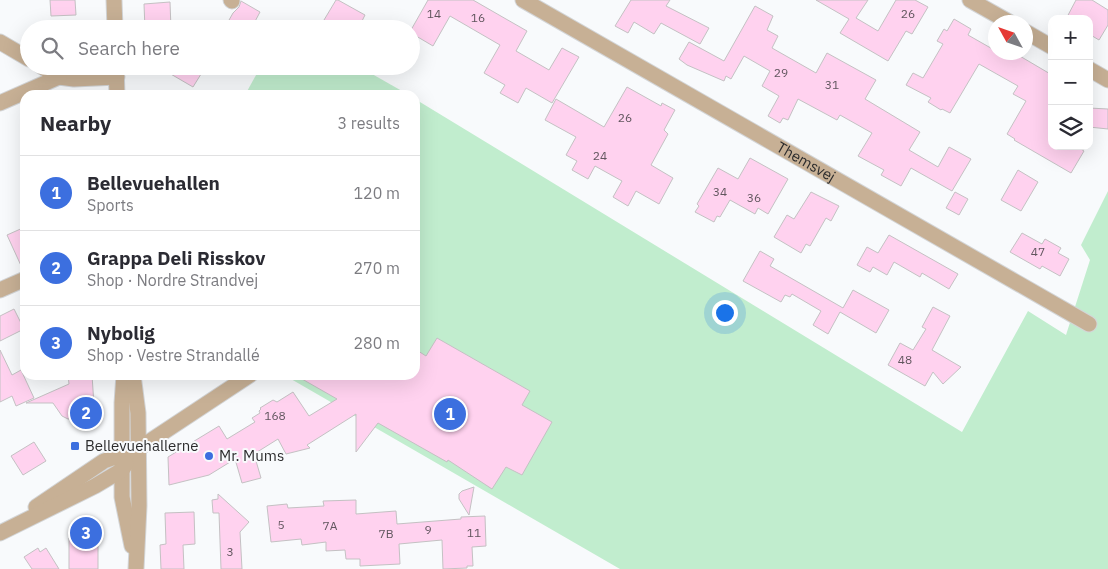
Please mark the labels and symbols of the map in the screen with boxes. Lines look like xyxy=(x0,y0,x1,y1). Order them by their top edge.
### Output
house number: 14 xyxy=(427,6,441,21)
house number: 26 xyxy=(901,6,915,21)
house number: 16 xyxy=(471,10,485,25)
north arrow xyxy=(988,15,1033,60)
house number: 29 xyxy=(774,65,788,80)
house number: 31 xyxy=(825,77,839,92)
house number: 26 xyxy=(618,110,632,125)
street label: Themsvej xyxy=(773,137,839,186)
house number: 24 xyxy=(593,148,607,163)
house number: 34 xyxy=(713,184,727,199)
house number: 36 xyxy=(747,190,761,205)
house number: 47 xyxy=(1031,244,1045,259)
your location xyxy=(712,300,738,326)
house number: 48 xyxy=(898,352,912,367)
pin: 2 xyxy=(70,394,102,432)
pin: 1 xyxy=(434,395,466,433)
house number: 168 xyxy=(264,408,286,423)
place label: Bellevuehallerne xyxy=(85,436,198,455)
marker: Bellevuehallerne xyxy=(69,440,81,452)
place label: Mr. Mums xyxy=(219,446,284,465)
marker: Mr. Mums xyxy=(203,450,215,462)
pin: 3 xyxy=(70,514,102,552)
house number: 5 xyxy=(277,517,285,532)
house number: 7A xyxy=(323,518,338,533)
house number: 9 xyxy=(424,522,432,537)
house number: 11 xyxy=(467,525,481,540)
house number: 7B xyxy=(378,526,394,541)
house number: 3 xyxy=(226,544,234,559)

